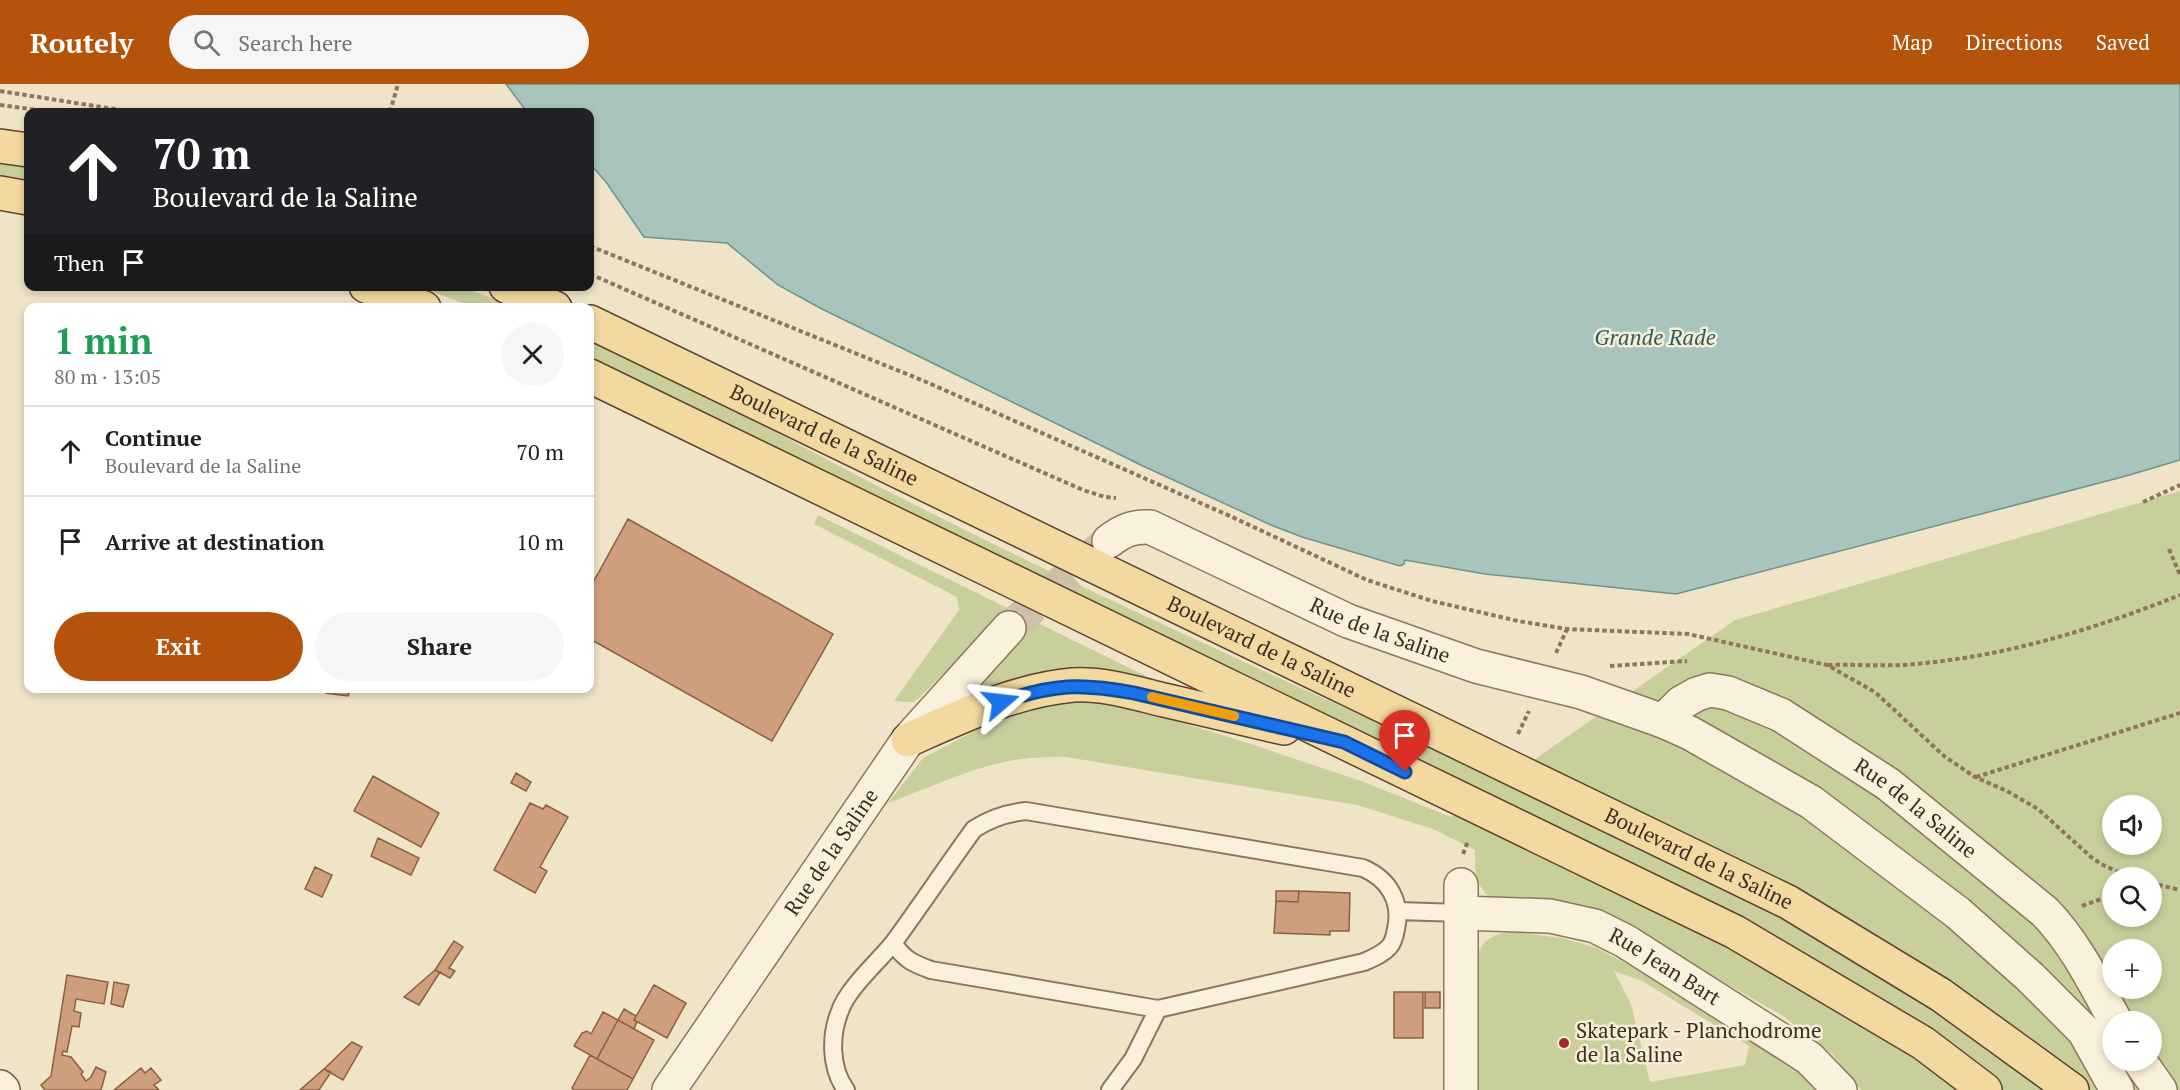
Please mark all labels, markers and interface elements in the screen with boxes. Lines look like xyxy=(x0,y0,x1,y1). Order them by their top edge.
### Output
search box xyxy=(169,15,589,69)
text: Routely xyxy=(30,24,133,61)
icon: search xyxy=(190,26,223,59)
text: Search here xyxy=(238,28,353,57)
text: Map xyxy=(1892,28,1933,56)
text: Directions xyxy=(1966,28,2063,56)
text: Saved xyxy=(2096,28,2150,56)
text: 70 m xyxy=(153,125,251,181)
icon: ahead xyxy=(54,132,132,210)
text: Boulevard de la Saline xyxy=(153,179,418,215)
icon: arrive xyxy=(117,246,150,279)
text: Then xyxy=(54,248,105,277)
text: 1 min xyxy=(54,317,152,364)
water label: Grande Rade xyxy=(1594,322,1716,351)
button: close xyxy=(501,323,564,386)
text: 80 m · 13:05 xyxy=(54,363,161,390)
street label: Boulevard de la Saline xyxy=(726,377,923,492)
text: Continue xyxy=(105,423,202,452)
icon: ahead xyxy=(54,435,87,468)
text: 70 m xyxy=(516,437,564,466)
text: Boulevard de la Saline xyxy=(105,452,301,479)
icon: arrive xyxy=(54,525,87,558)
text: Arrive at destination xyxy=(105,527,324,556)
text: 10 m xyxy=(516,527,564,556)
street label: Boulevard de la Saline xyxy=(1163,589,1361,704)
street label: Rue de la Saline xyxy=(1306,590,1454,669)
button: Exit xyxy=(54,612,303,681)
button: Share xyxy=(315,612,564,681)
position arrow xyxy=(969,670,1033,734)
pin xyxy=(1379,710,1430,772)
icon: arrive xyxy=(1388,719,1421,752)
street label: Rue de la Saline xyxy=(1849,751,1983,864)
street label: Rue de la Saline xyxy=(777,783,884,921)
map controls xyxy=(2102,795,2162,1071)
button: sound xyxy=(2102,795,2162,855)
street label: Boulevard de la Saline xyxy=(1600,800,1798,915)
button: search xyxy=(2102,867,2162,927)
street label: Rue Jean Bart xyxy=(1605,920,1727,1011)
button: + xyxy=(2102,939,2162,999)
button: − xyxy=(2102,1011,2162,1071)
place label: Skatepark - Planchodrome de la Saline xyxy=(1576,1016,1822,1068)
marker: Skatepark - Planchodrome de la Saline xyxy=(1557,1036,1571,1050)

